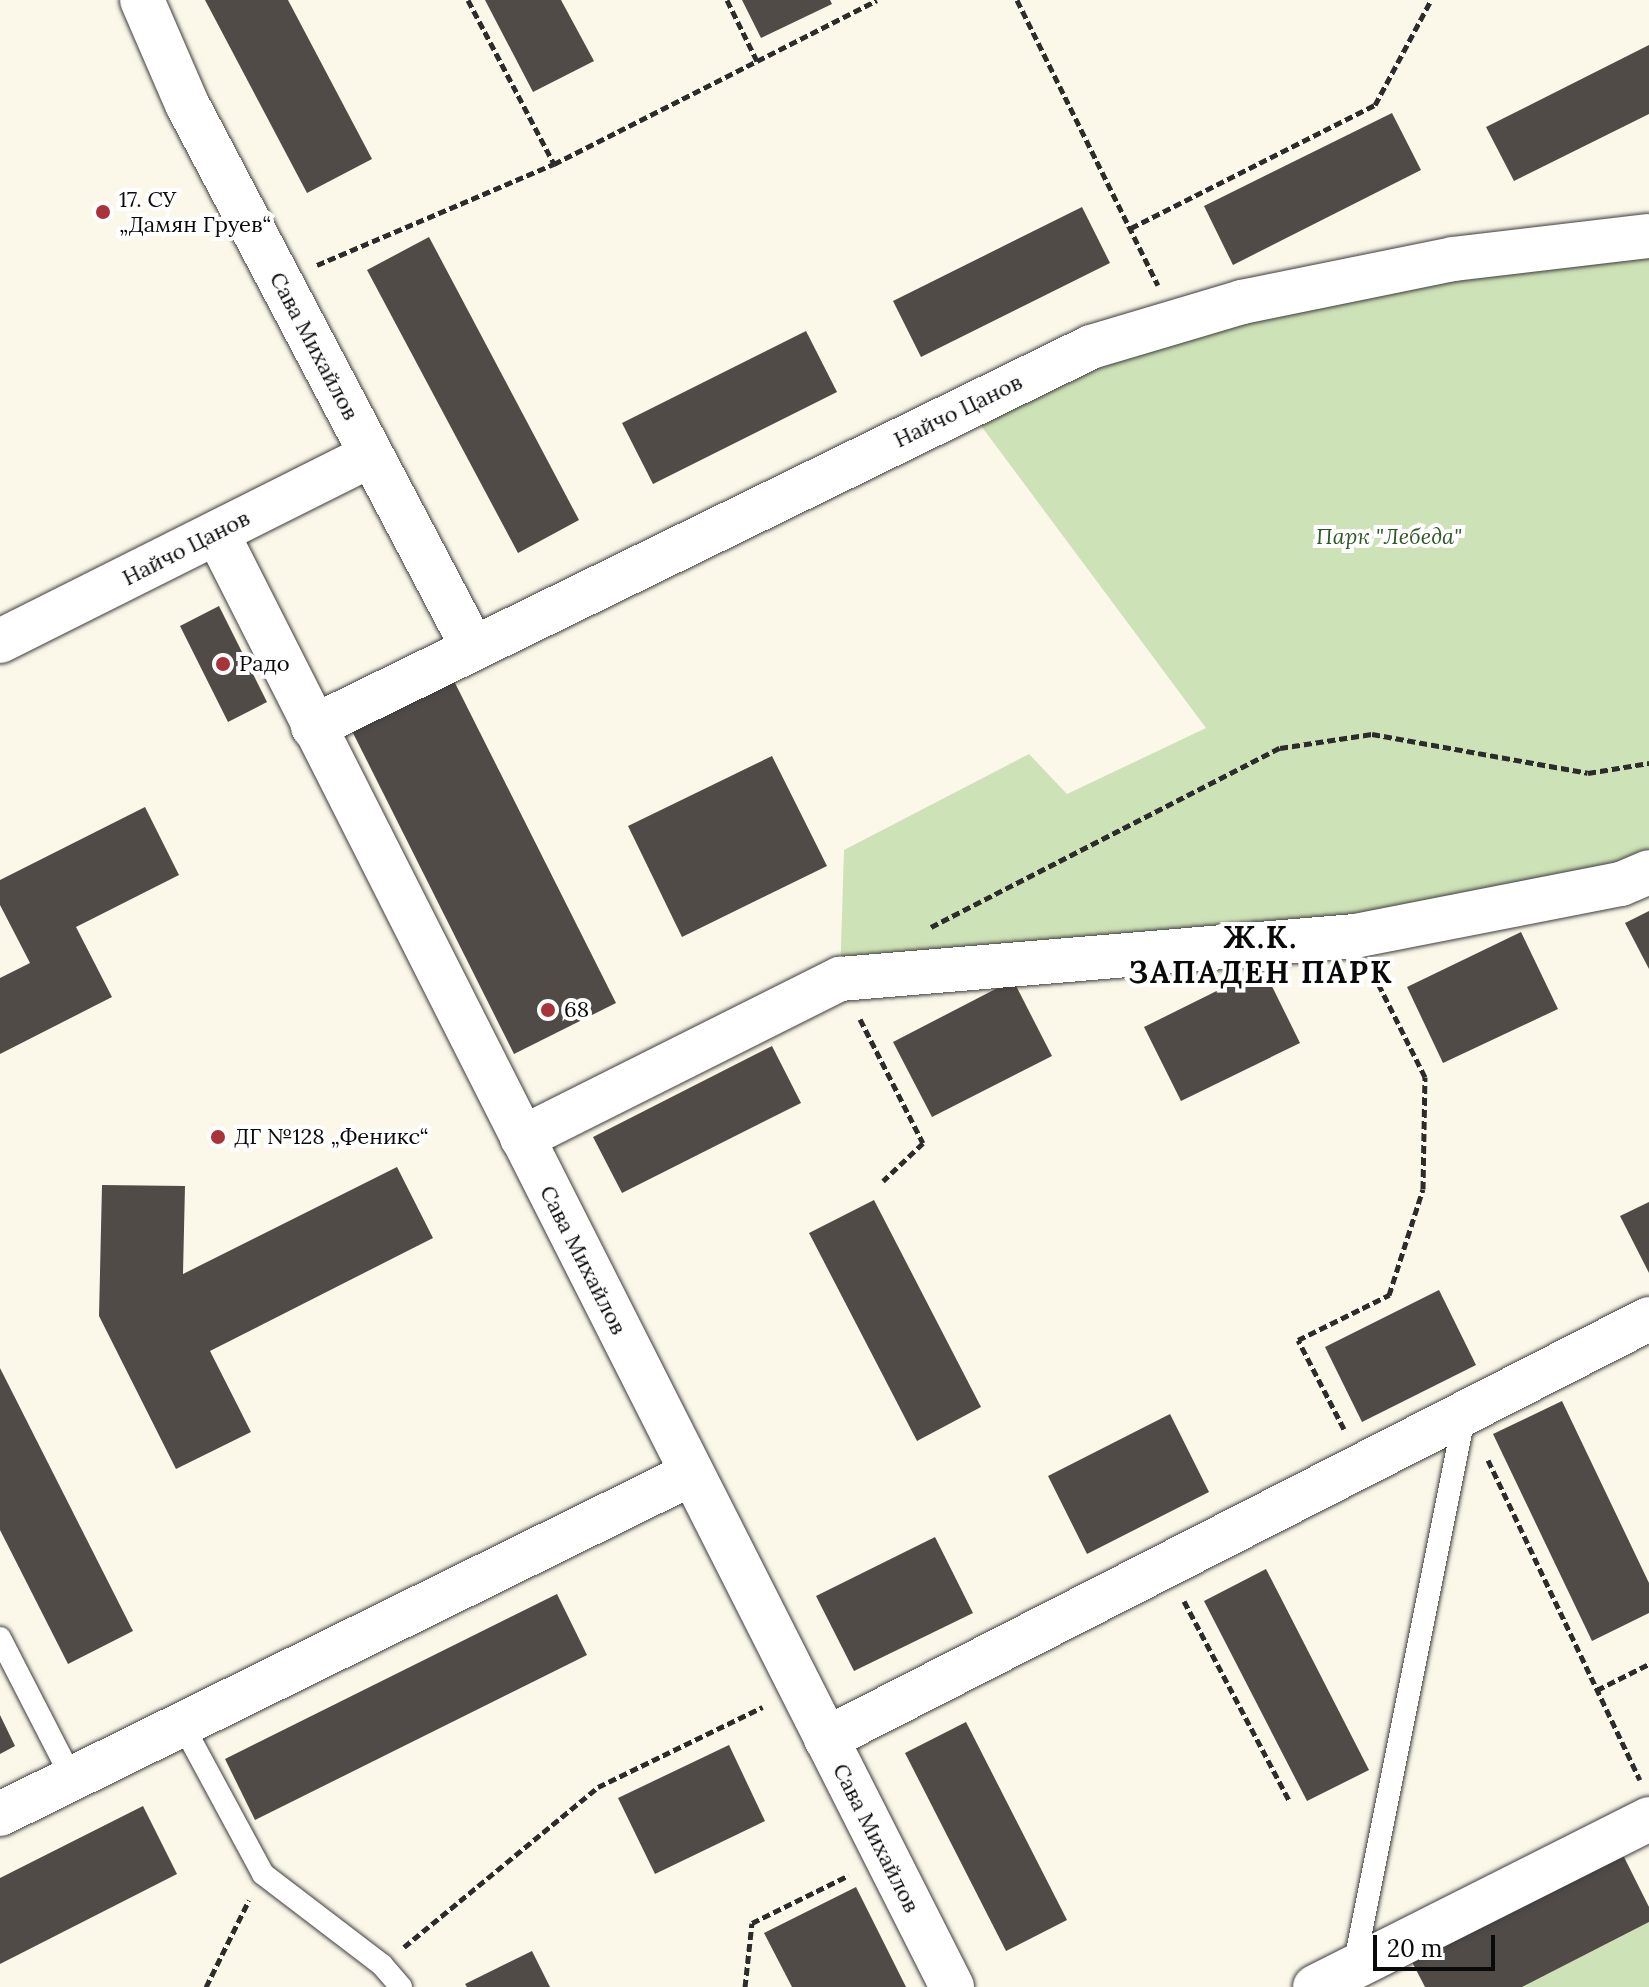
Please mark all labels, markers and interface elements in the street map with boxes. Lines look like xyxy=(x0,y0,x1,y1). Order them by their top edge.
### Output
place label: 17. СУ „Дамян Груев“ xyxy=(119,186,271,238)
marker: 17. СУ „Дамян Груев“ xyxy=(94,203,112,221)
street label: Сава Михайлов xyxy=(264,268,364,424)
street label: Найчо Цанов xyxy=(890,369,1026,453)
street label: Найчо Цанов xyxy=(118,505,254,591)
park label: Парк "Лебеда" xyxy=(1316,524,1462,550)
place label: Радо xyxy=(239,651,290,677)
marker: Радо xyxy=(214,655,232,673)
district label: Ж.К. ЗАПАДЕН ПАРК xyxy=(1129,919,1393,990)
place label: 68 xyxy=(564,997,589,1023)
marker: 68 xyxy=(539,1001,557,1019)
place label: ДГ №128 „Феникс“ xyxy=(234,1124,428,1150)
marker: ДГ №128 „Феникс“ xyxy=(209,1128,227,1146)
street label: Сава Михайлов xyxy=(534,1181,632,1339)
street label: Сава Михайлов xyxy=(827,1759,925,1917)
scale bar xyxy=(1377,1919,1499,1969)
text: 20 m xyxy=(1387,1933,1443,1964)

